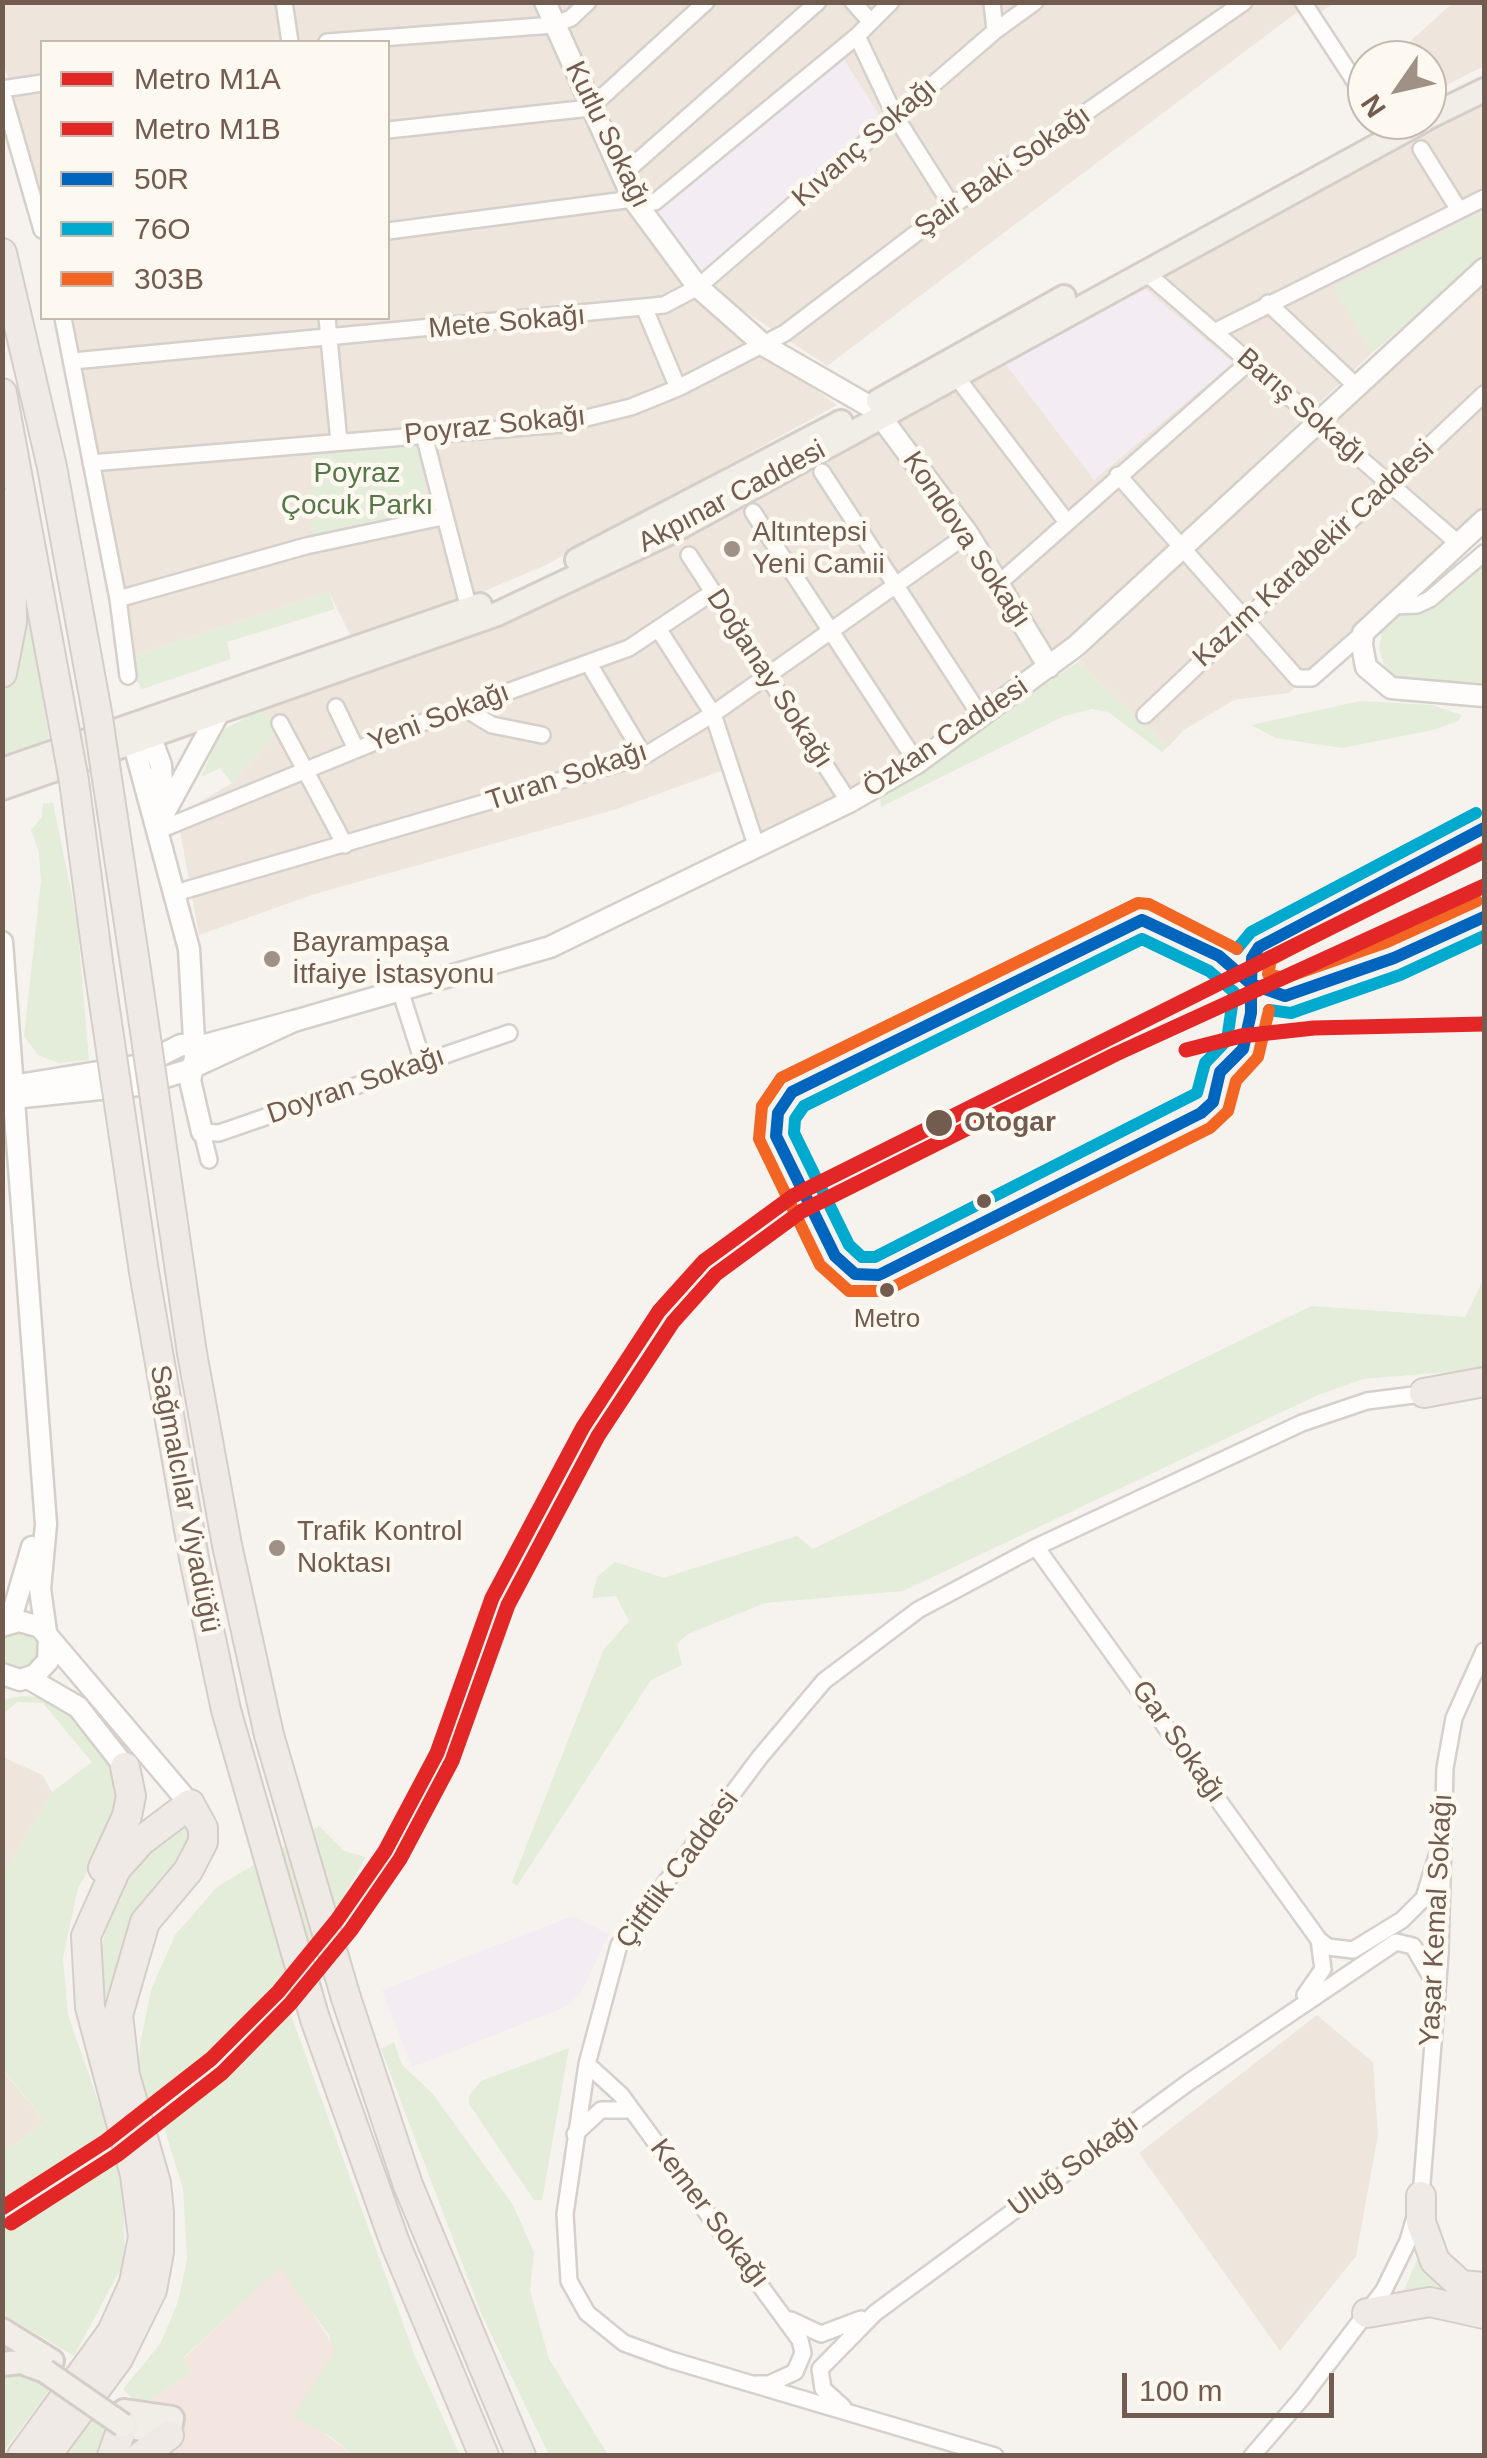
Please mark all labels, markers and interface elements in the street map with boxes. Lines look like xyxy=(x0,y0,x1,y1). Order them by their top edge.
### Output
legend xyxy=(40,40,390,320)
north arrow xyxy=(1347,40,1447,140)
street label: Kutlu Sokağı xyxy=(557,56,657,214)
text: Metro M1A xyxy=(134,62,281,95)
street label: Kıvanç Sokağı xyxy=(786,71,944,215)
text: N xyxy=(1355,89,1392,123)
street label: Şair Baki Sokağı xyxy=(909,99,1097,245)
text: Metro M1B xyxy=(134,112,281,145)
text: 50R xyxy=(134,162,189,195)
text: 76O xyxy=(134,212,191,245)
text: 303B xyxy=(134,262,204,295)
street label: Mete Sokağı xyxy=(427,299,587,347)
street label: Barış Sokağı xyxy=(1229,342,1373,472)
street label: Poyraz Sokağı xyxy=(403,400,587,452)
street label: Kazım Karabekir Caddesi xyxy=(1186,433,1442,675)
street label: Akpınar Caddesi xyxy=(633,434,831,560)
street label: Kondova Sokağı xyxy=(895,445,1037,635)
park label: Poyraz Çocuk Parkı xyxy=(281,457,433,523)
place label: Altıntepsi Yeni Camii xyxy=(752,516,885,582)
marker: Altıntepsi Yeni Camii xyxy=(721,538,743,560)
street label: Doğanay Sokağı xyxy=(699,583,839,775)
street label: Özkan Caddesi xyxy=(857,671,1035,805)
street label: Yeni Sokağı xyxy=(364,676,514,760)
street label: Turan Sokağı xyxy=(482,735,652,819)
place label: Bayrampaşa İtfaiye İstasyonu xyxy=(292,926,494,992)
marker: Bayrampaşa İtfaiye İstasyonu xyxy=(261,948,283,970)
street label: Doyran Sokağı xyxy=(263,1040,449,1132)
place label: Otogar xyxy=(964,1106,1056,1140)
marker: Otogar xyxy=(923,1107,955,1139)
unlabelled marker xyxy=(974,1191,994,1211)
marker: Metro xyxy=(877,1280,897,1300)
place label: Metro xyxy=(854,1304,920,1336)
street label: Sağmalcılar Viyadüğü xyxy=(142,1362,226,1636)
place label: Trafik Kontrol Noktası xyxy=(297,1515,462,1581)
marker: Trafik Kontrol Noktası xyxy=(266,1537,288,1559)
street label: Gar Sokağı xyxy=(1124,1674,1232,1810)
street label: Çitftlik Caddesi xyxy=(610,1785,746,1955)
street label: Yaşar Kemal Sokağı xyxy=(1414,1793,1460,2047)
street label: Uluğ Sokağı xyxy=(1002,2108,1146,2224)
street label: Kemer Sokağı xyxy=(642,2133,776,2295)
scale bar xyxy=(1127,2353,1340,2415)
text: 100 m xyxy=(1139,2374,1222,2407)

